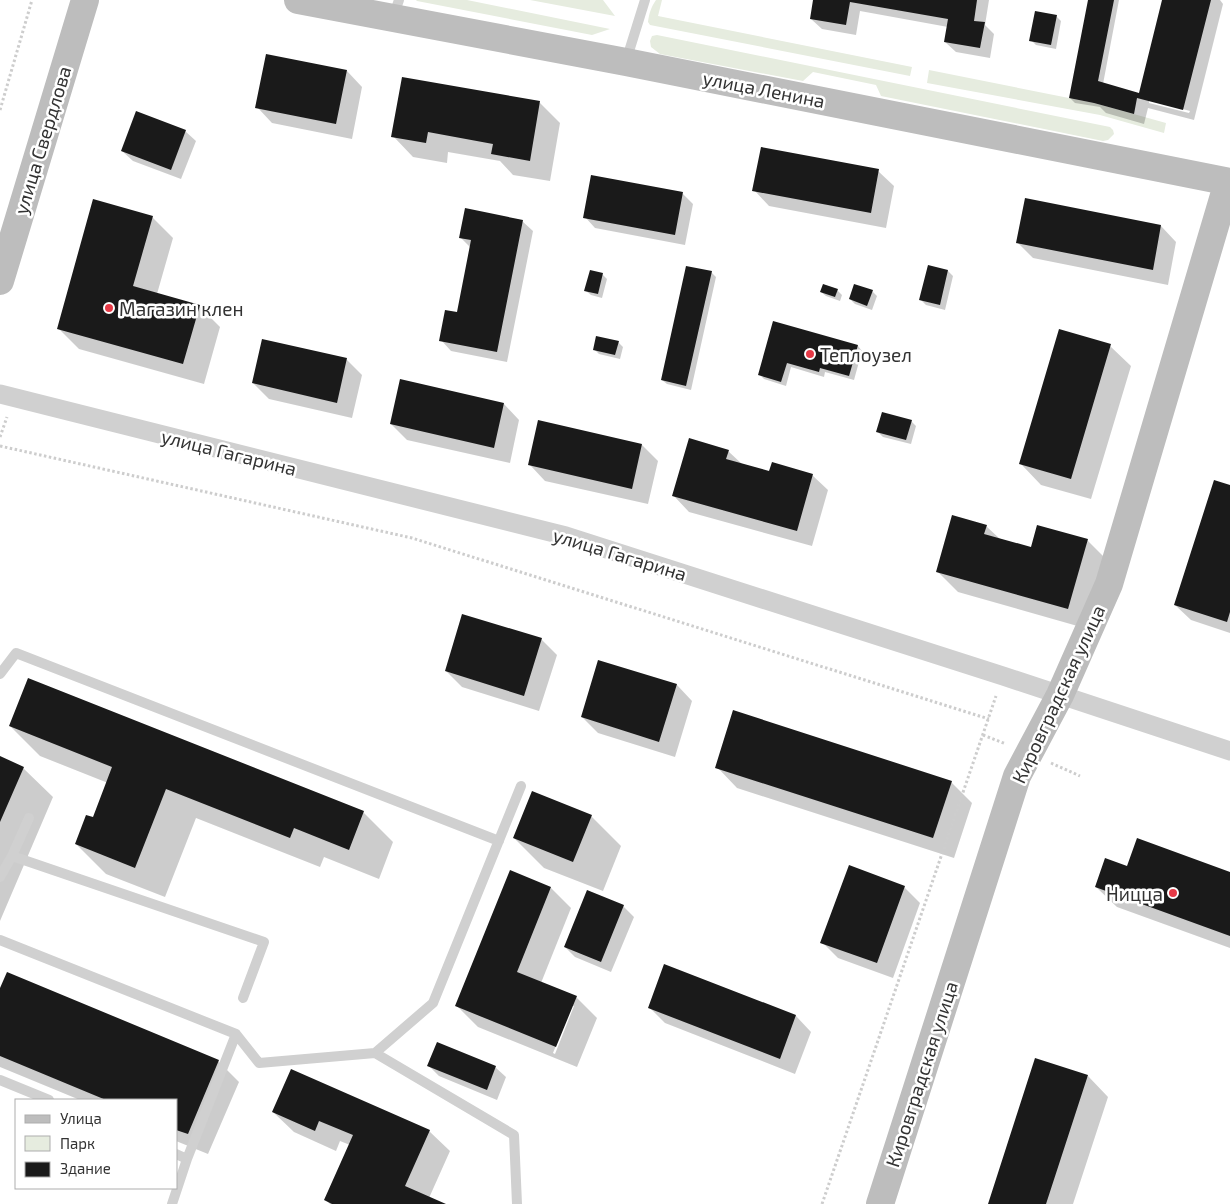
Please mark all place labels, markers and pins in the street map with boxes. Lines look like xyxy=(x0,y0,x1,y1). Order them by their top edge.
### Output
place label: Магазин клен xyxy=(119,297,243,320)
marker: Магазин клен xyxy=(103,302,115,314)
place label: Теплоузел xyxy=(820,343,912,367)
marker: Теплоузел xyxy=(804,348,816,360)
place label: Ницца xyxy=(1106,882,1163,905)
marker: Ницца xyxy=(1167,887,1179,899)

